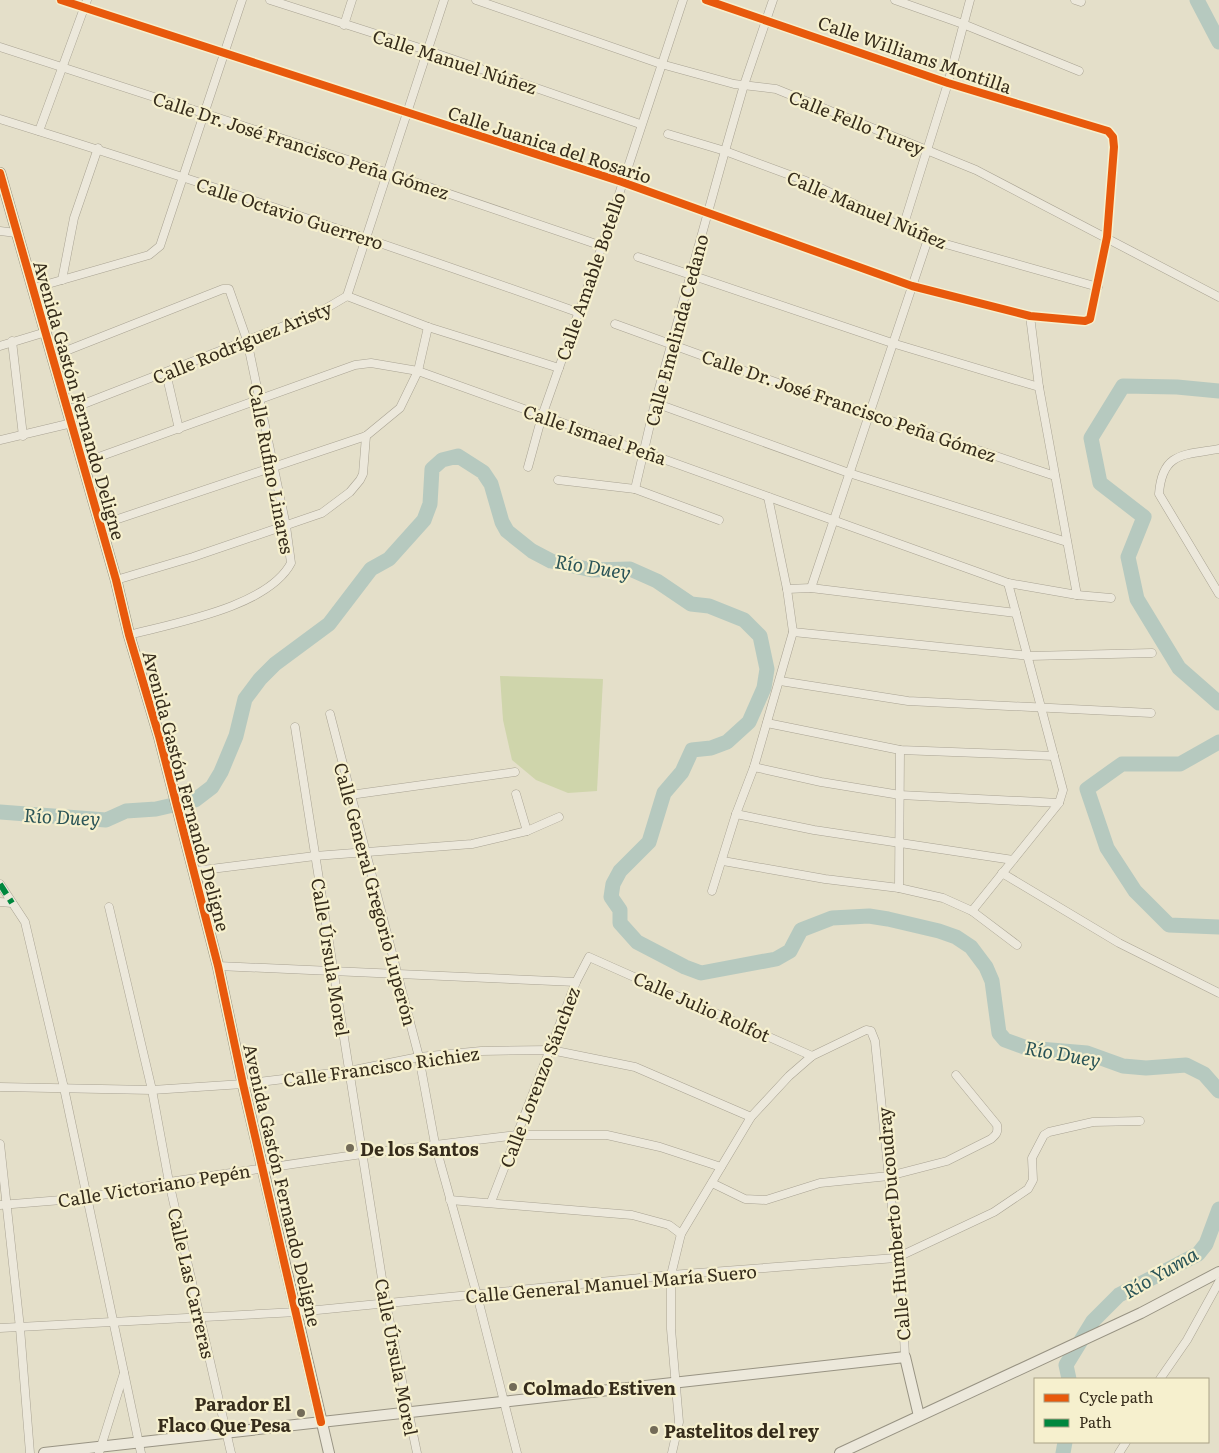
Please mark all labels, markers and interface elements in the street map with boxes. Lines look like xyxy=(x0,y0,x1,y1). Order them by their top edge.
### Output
street label: Calle Williams Montilla xyxy=(815,8,1016,100)
street label: Calle Manuel Núñez xyxy=(369,22,541,100)
street label: Calle Fello Turey xyxy=(785,82,930,162)
street label: Calle Dr. José Francisco Peña Gómez xyxy=(150,84,453,206)
street label: Calle Juanica del Rosario xyxy=(445,98,655,190)
street label: Calle Manuel Núñez xyxy=(783,163,951,255)
street label: Calle Octavio Guerrero xyxy=(193,170,387,256)
street label: Calle Amable Botello xyxy=(548,188,632,364)
street label: Calle Emelinda Cedano xyxy=(637,231,715,429)
street label: Avenida Gastón Fernando Deligne xyxy=(27,257,133,543)
street label: Calle Rodríguez Aristy xyxy=(148,293,336,390)
street label: Calle Dr. José Francisco Peña Gómez xyxy=(698,342,1000,468)
street label: Calle Rufino Linares xyxy=(242,382,302,556)
street label: Calle Ismael Peña xyxy=(520,397,670,471)
water label: Río Duey xyxy=(553,546,633,586)
street label: Avenida Gastón Fernando Deligne xyxy=(136,648,238,934)
street label: Calle General Gregorio Luperón xyxy=(328,759,424,1029)
water label: Río Duey xyxy=(23,800,101,832)
street label: Calle Úrsula Morel xyxy=(305,876,357,1038)
street label: Calle Julio Rolfot xyxy=(629,964,775,1049)
street label: Calle Lorenzo Sánchez xyxy=(492,982,586,1171)
water label: Río Duey xyxy=(1023,1033,1103,1073)
street label: Calle Francisco Richiez xyxy=(281,1039,481,1093)
street label: Avenida Gastón Fernando Deligne xyxy=(237,1041,329,1329)
street label: Calle Humberto Ducoudray xyxy=(869,1105,917,1342)
place label: De los Santos xyxy=(360,1135,479,1162)
marker: De los Santos xyxy=(344,1142,356,1154)
street label: Calle Victoriano Pepén xyxy=(56,1156,252,1214)
street label: Calle Las Carreras xyxy=(162,1205,222,1361)
water label: Río Yuma xyxy=(1117,1239,1203,1305)
street label: Calle General Manuel María Suero xyxy=(464,1257,758,1309)
street label: Calle Úrsula Morel xyxy=(368,1276,426,1438)
place label: Colmado Estiven xyxy=(523,1374,677,1401)
legend xyxy=(1034,1378,1209,1443)
marker: Colmado Estiven xyxy=(507,1381,519,1393)
text: Cycle path xyxy=(1079,1385,1154,1408)
place label: Parador El Flaco Que Pesa xyxy=(157,1390,292,1438)
marker: Parador El Flaco Que Pesa xyxy=(295,1407,307,1419)
text: Path xyxy=(1079,1410,1112,1433)
place label: Pastelitos del rey xyxy=(664,1417,819,1444)
marker: Pastelitos del rey xyxy=(648,1424,660,1436)

